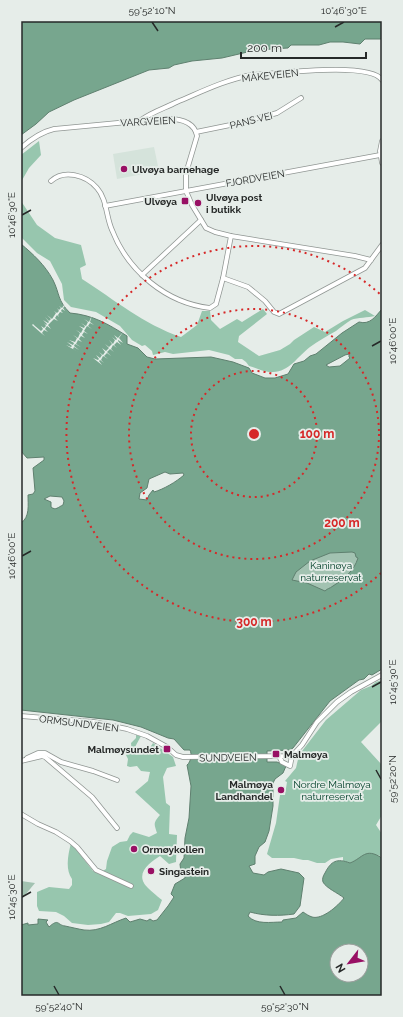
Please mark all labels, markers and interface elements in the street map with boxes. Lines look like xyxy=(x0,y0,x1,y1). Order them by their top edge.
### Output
text: 59°52'10"N xyxy=(128,5,176,16)
text: 10°46'30"E xyxy=(321,5,367,16)
scale bar xyxy=(241,34,366,60)
text: 200 m xyxy=(247,41,282,55)
street label: MÅKEVEIEN xyxy=(241,67,299,84)
street label: PANS VEI xyxy=(229,110,274,131)
street label: VARGVEIEN xyxy=(120,115,176,128)
marker: Ulvøya barnehage xyxy=(119,164,129,174)
place label: Ulvøya barnehage xyxy=(132,164,219,175)
street label: FJORDVEIEN xyxy=(225,168,285,189)
text: 10°46'30"E xyxy=(6,192,17,238)
place label: Ulvøya post i butikk xyxy=(206,192,262,215)
place label: Ulvøya xyxy=(144,196,177,207)
marker: Ulvøya xyxy=(180,196,190,206)
marker: Ulvøya post i butikk xyxy=(193,198,203,208)
text: 10°46'00"E xyxy=(387,318,398,364)
centre of rings xyxy=(247,427,261,441)
text: 100 m xyxy=(300,427,334,441)
text: 200 m xyxy=(324,516,360,530)
text: 10°46'00"E xyxy=(6,533,17,579)
park label: Kaninøya naturreservat xyxy=(300,560,362,583)
text: 300 m xyxy=(236,615,272,629)
text: 10°45'30"E xyxy=(387,659,398,705)
street label: ORMSUNDVEIEN xyxy=(38,713,119,734)
place label: Malmøysundet xyxy=(88,744,159,755)
marker: Malmøysundet xyxy=(162,744,172,754)
marker: Malmøya xyxy=(271,749,281,759)
place label: Malmøya xyxy=(284,749,328,760)
street label: SUNDVEIEN xyxy=(199,751,257,764)
text: 59°52'20"N xyxy=(387,755,398,803)
place label: Malmøya Landhandel xyxy=(216,779,274,802)
park label: Nordre Malmøya naturreservat xyxy=(293,779,371,802)
marker: Malmøya Landhandel xyxy=(276,785,286,795)
marker: Ormøykollen xyxy=(129,844,139,854)
place label: Ormøykollen xyxy=(142,844,204,855)
marker: Singastein xyxy=(146,866,156,876)
place label: Singastein xyxy=(159,866,209,877)
text: 10°45'30"E xyxy=(6,874,17,920)
north arrow xyxy=(329,943,369,983)
text: N xyxy=(333,961,349,975)
text: 59°52'40"N xyxy=(35,1001,83,1012)
text: 59°52'30"N xyxy=(261,1001,309,1012)

